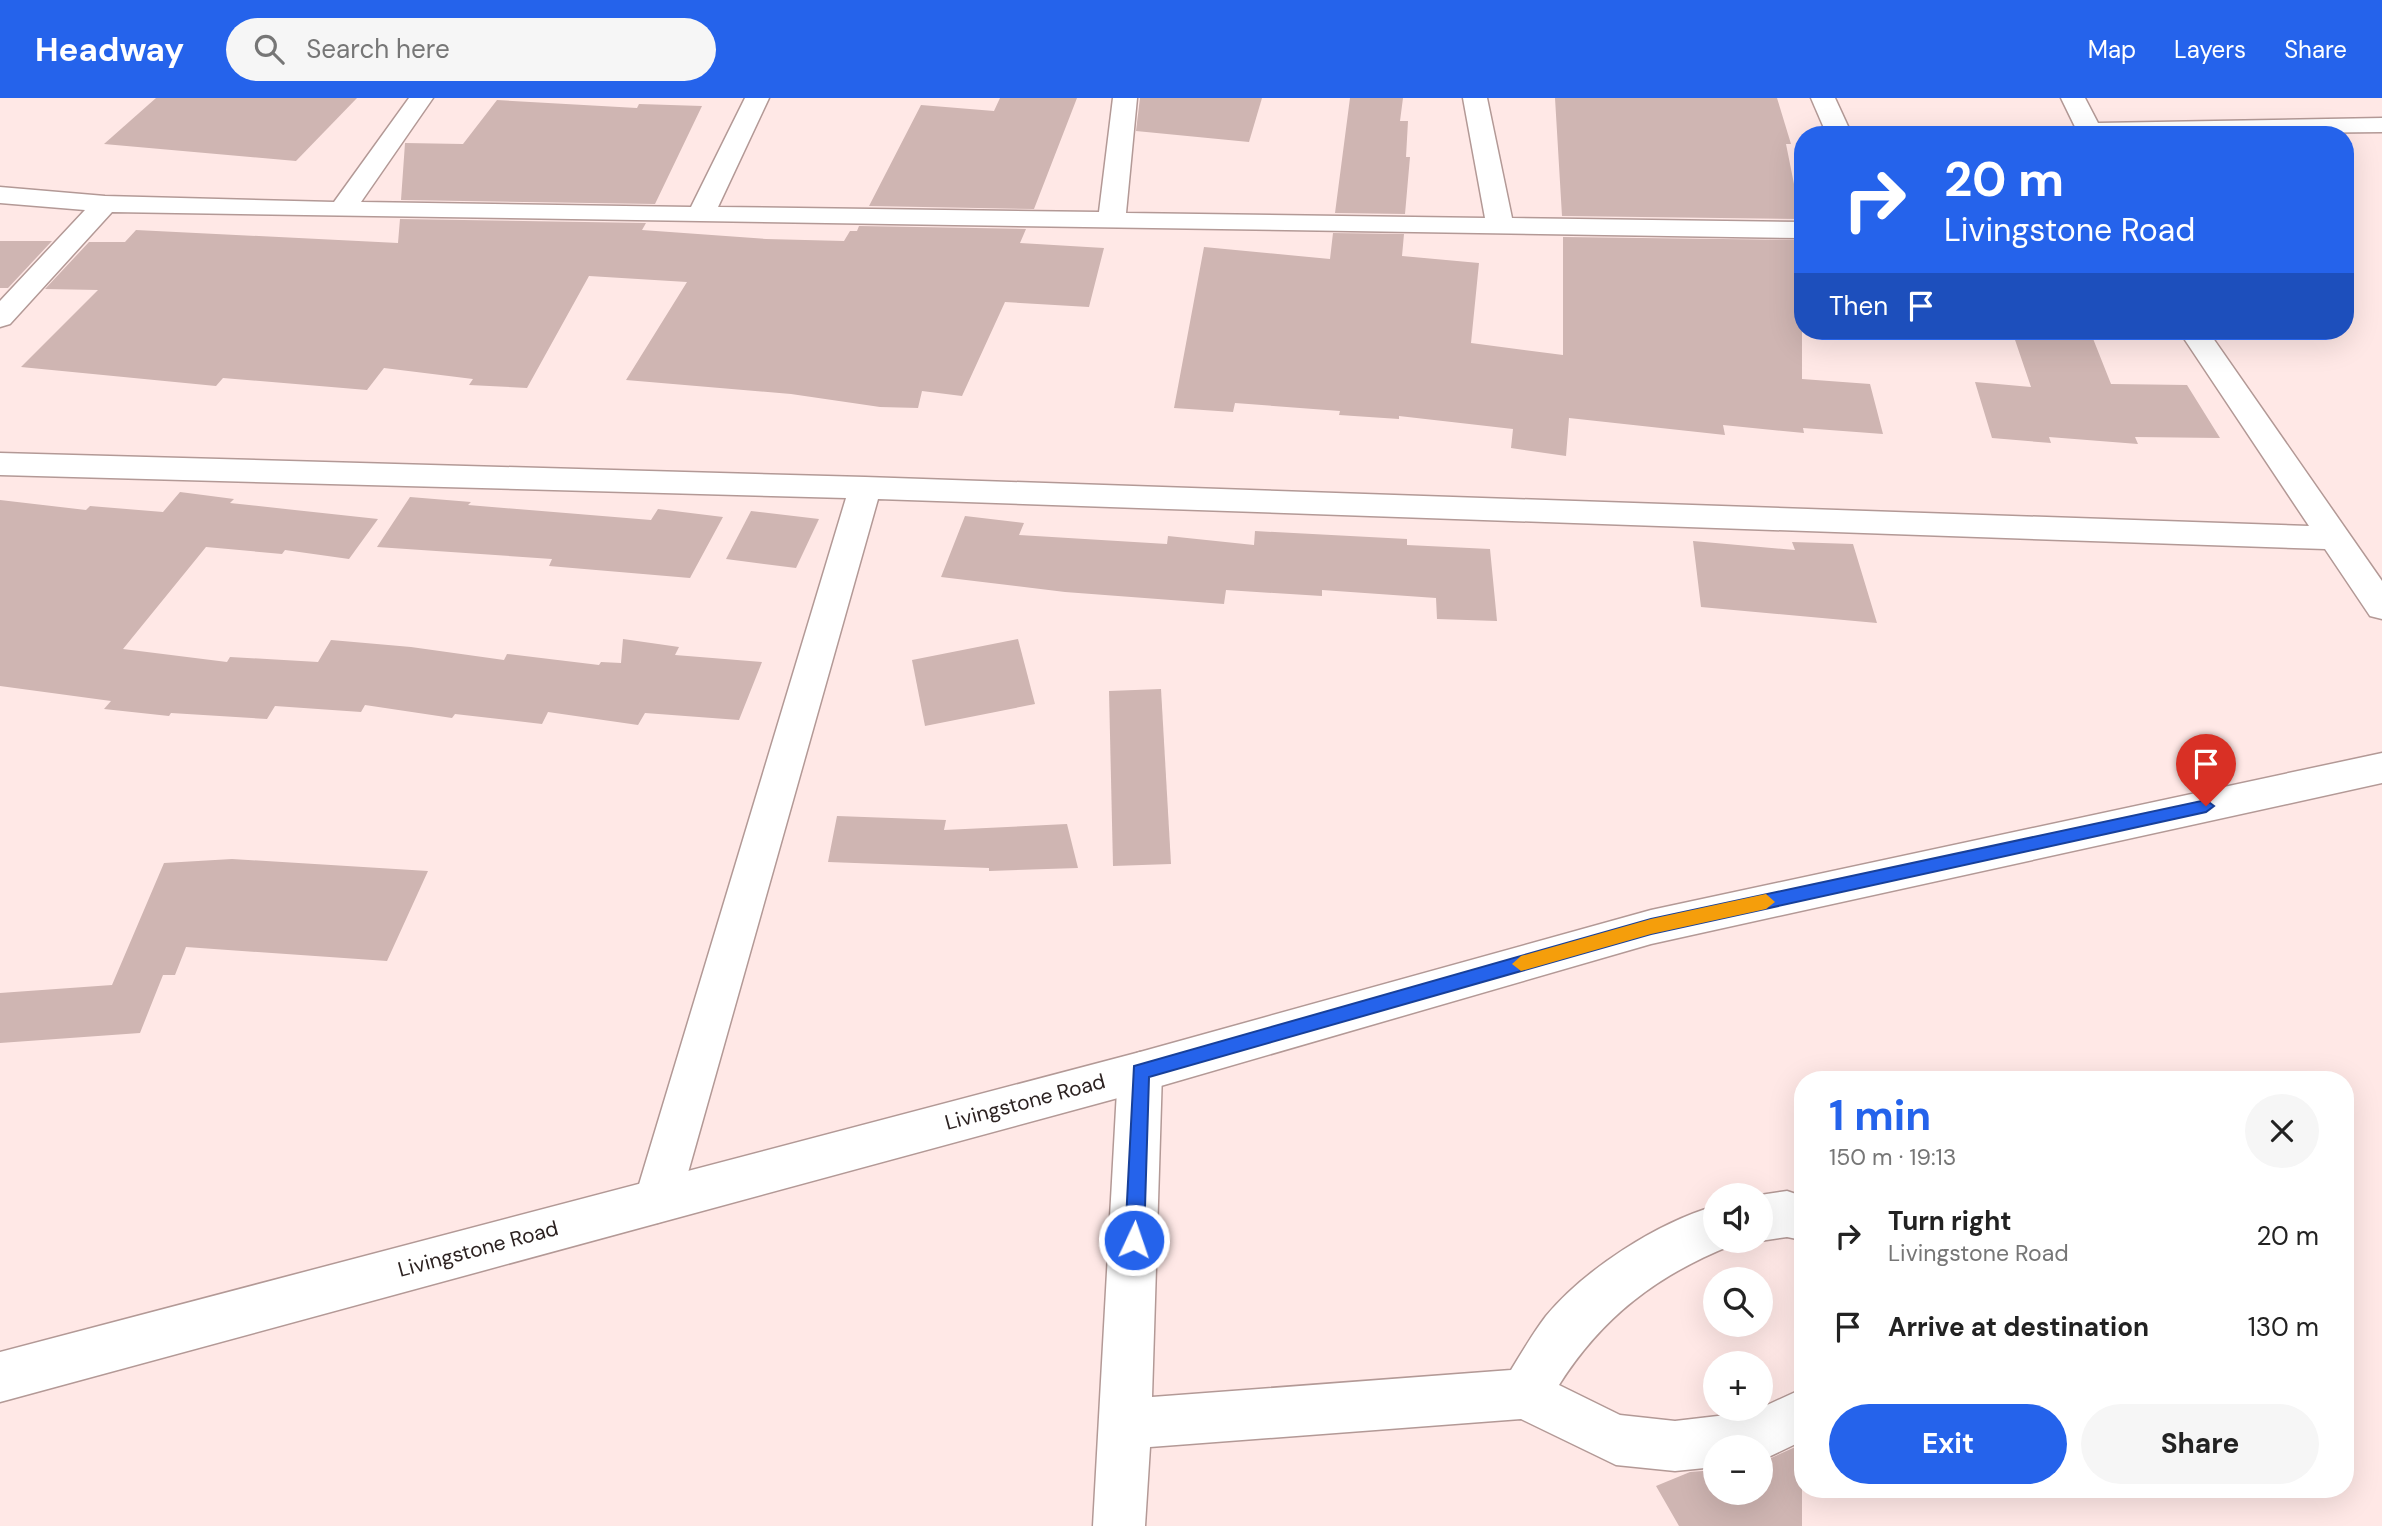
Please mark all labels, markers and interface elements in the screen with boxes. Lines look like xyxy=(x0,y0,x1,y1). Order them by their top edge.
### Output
search box xyxy=(226,18,716,81)
text: Headway xyxy=(35,28,184,71)
icon: search xyxy=(250,30,288,68)
text: Search here xyxy=(306,32,450,66)
text: Map xyxy=(2088,34,2136,65)
text: Layers xyxy=(2174,34,2246,65)
text: Share xyxy=(2284,34,2347,65)
text: 20 m xyxy=(1944,147,2064,211)
icon: right xyxy=(1829,154,1920,245)
text: Livingstone Road xyxy=(1944,209,2195,251)
icon: arrive xyxy=(1902,287,1940,325)
text: Then xyxy=(1829,289,1888,323)
pin xyxy=(2176,734,2236,806)
icon: arrive xyxy=(2187,745,2225,783)
street label: Livingstone Road xyxy=(942,1067,1108,1137)
text: 1 min xyxy=(1829,1088,1931,1143)
button: close xyxy=(2245,1094,2319,1168)
text: 150 m · 19:13 xyxy=(1829,1142,1956,1172)
map controls xyxy=(1703,1183,1773,1505)
button: sound xyxy=(1703,1183,1773,1253)
position arrow xyxy=(1097,1203,1171,1277)
text: Turn right xyxy=(1888,1204,2012,1238)
street label: Livingstone Road xyxy=(395,1214,561,1284)
icon: right xyxy=(1829,1217,1867,1255)
text: 20 m xyxy=(2256,1219,2319,1253)
text: Livingstone Road xyxy=(1888,1238,2069,1268)
button: search xyxy=(1703,1267,1773,1337)
icon: arrive xyxy=(1829,1308,1867,1346)
text: Arrive at destination xyxy=(1888,1310,2149,1344)
text: 130 m xyxy=(2248,1310,2319,1344)
button: + xyxy=(1703,1351,1773,1421)
button: Exit xyxy=(1829,1404,2067,1484)
button: Share xyxy=(2081,1404,2319,1484)
button: − xyxy=(1703,1435,1773,1505)

